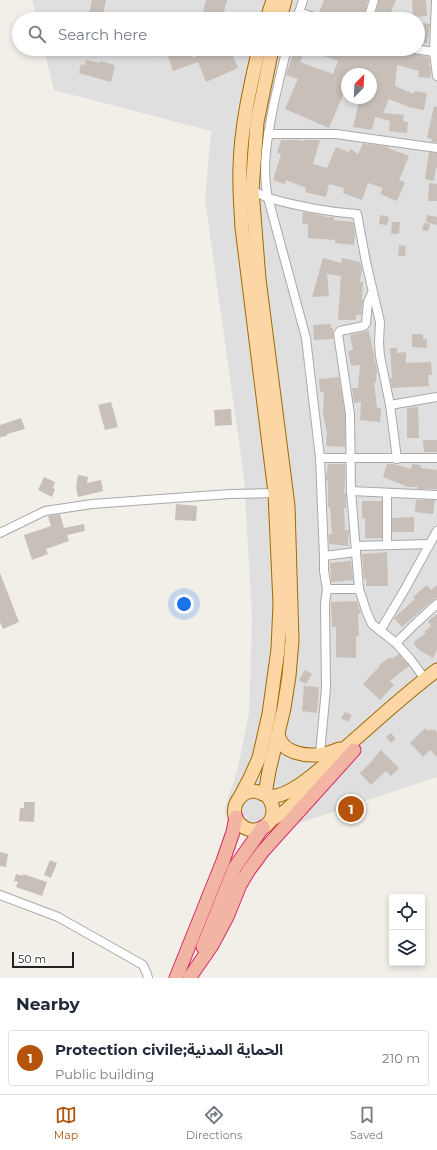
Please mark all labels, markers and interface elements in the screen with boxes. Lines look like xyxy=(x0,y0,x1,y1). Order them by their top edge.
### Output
search box xyxy=(12,12,425,56)
icon: search xyxy=(26,23,48,45)
text: Search here xyxy=(58,25,147,44)
north arrow xyxy=(341,68,377,104)
your location xyxy=(174,594,194,614)
pin: 1 xyxy=(338,794,364,824)
map controls xyxy=(389,894,425,966)
button: locate xyxy=(389,894,425,930)
button: layers xyxy=(389,930,425,966)
scale bar xyxy=(12,950,74,969)
text: 50 m xyxy=(18,952,46,966)
text: Nearby xyxy=(16,994,80,1014)
text: Protection civile;الحماية المدنية xyxy=(55,1040,283,1059)
text: 1 xyxy=(27,1050,33,1066)
text: 210 m xyxy=(382,1050,420,1066)
text: Public building xyxy=(55,1066,154,1082)
tab: Map xyxy=(54,1104,78,1142)
tab: Directions xyxy=(186,1104,242,1142)
tab: Saved xyxy=(350,1104,383,1142)

